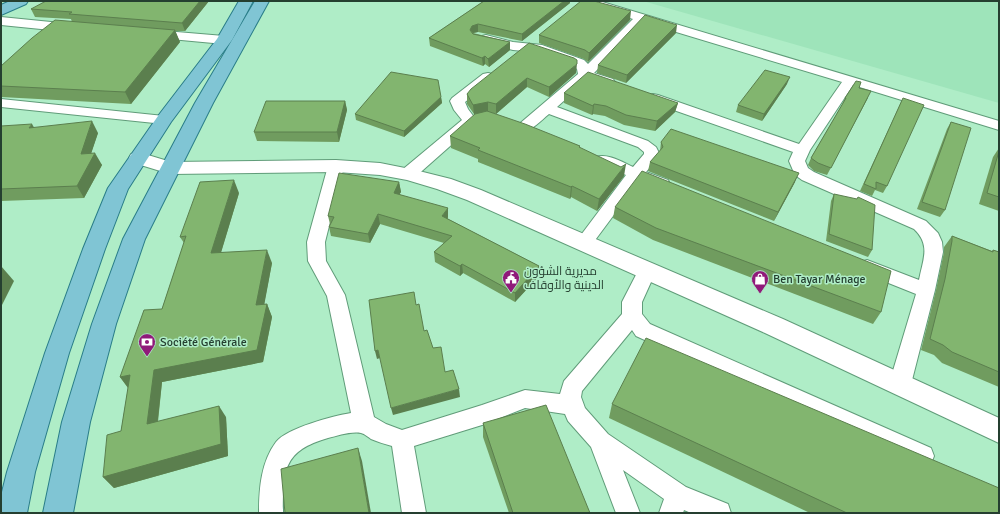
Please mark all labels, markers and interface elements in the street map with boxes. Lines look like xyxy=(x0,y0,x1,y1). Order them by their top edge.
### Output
place label: مديرية الشؤون الدينية والأوقاف xyxy=(524,264,604,293)
public building icon: مديرية الشؤون الدينية والأوقاف xyxy=(501,268,521,293)
shop icon: Ben Tayar Ménage xyxy=(750,269,770,294)
place label: Ben Tayar Ménage xyxy=(773,272,866,287)
bank icon: Société Générale xyxy=(137,332,157,357)
place label: Société Générale xyxy=(160,335,247,350)

